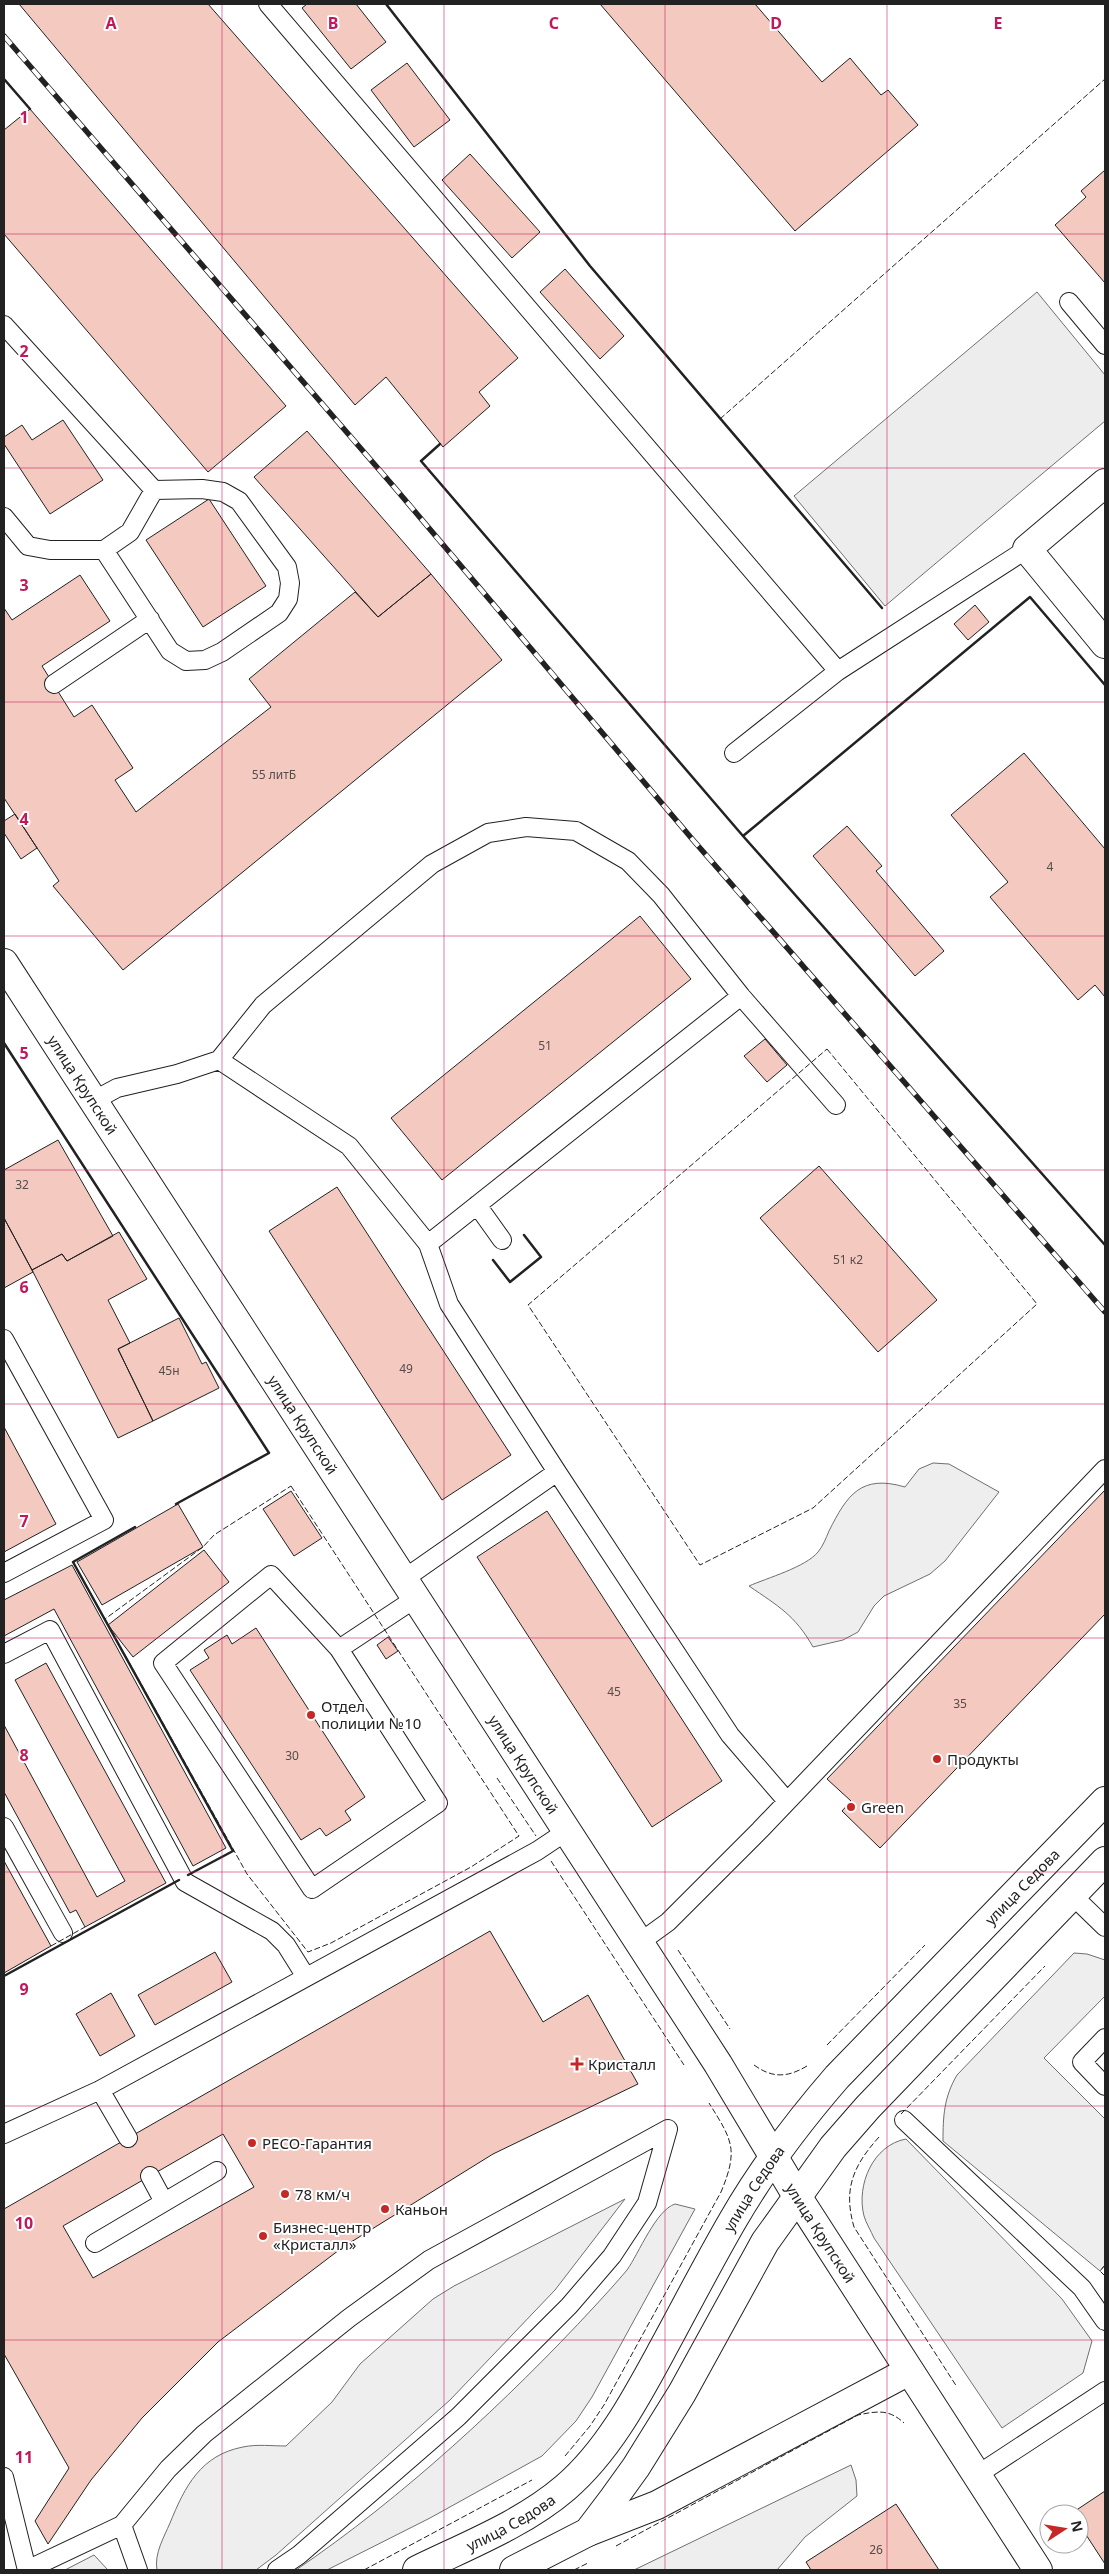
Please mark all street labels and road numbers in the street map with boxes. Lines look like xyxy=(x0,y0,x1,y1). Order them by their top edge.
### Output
street label: улица Крупской xyxy=(43,1031,122,1138)
street label: улица Крупской xyxy=(264,1371,343,1478)
street label: улица Крупской xyxy=(484,1711,563,1818)
street label: улица Седова xyxy=(980,1844,1064,1929)
street label: улица Седова xyxy=(718,2141,789,2235)
street label: улица Крупской xyxy=(782,2179,860,2286)
street label: улица Седова xyxy=(463,2489,559,2555)

